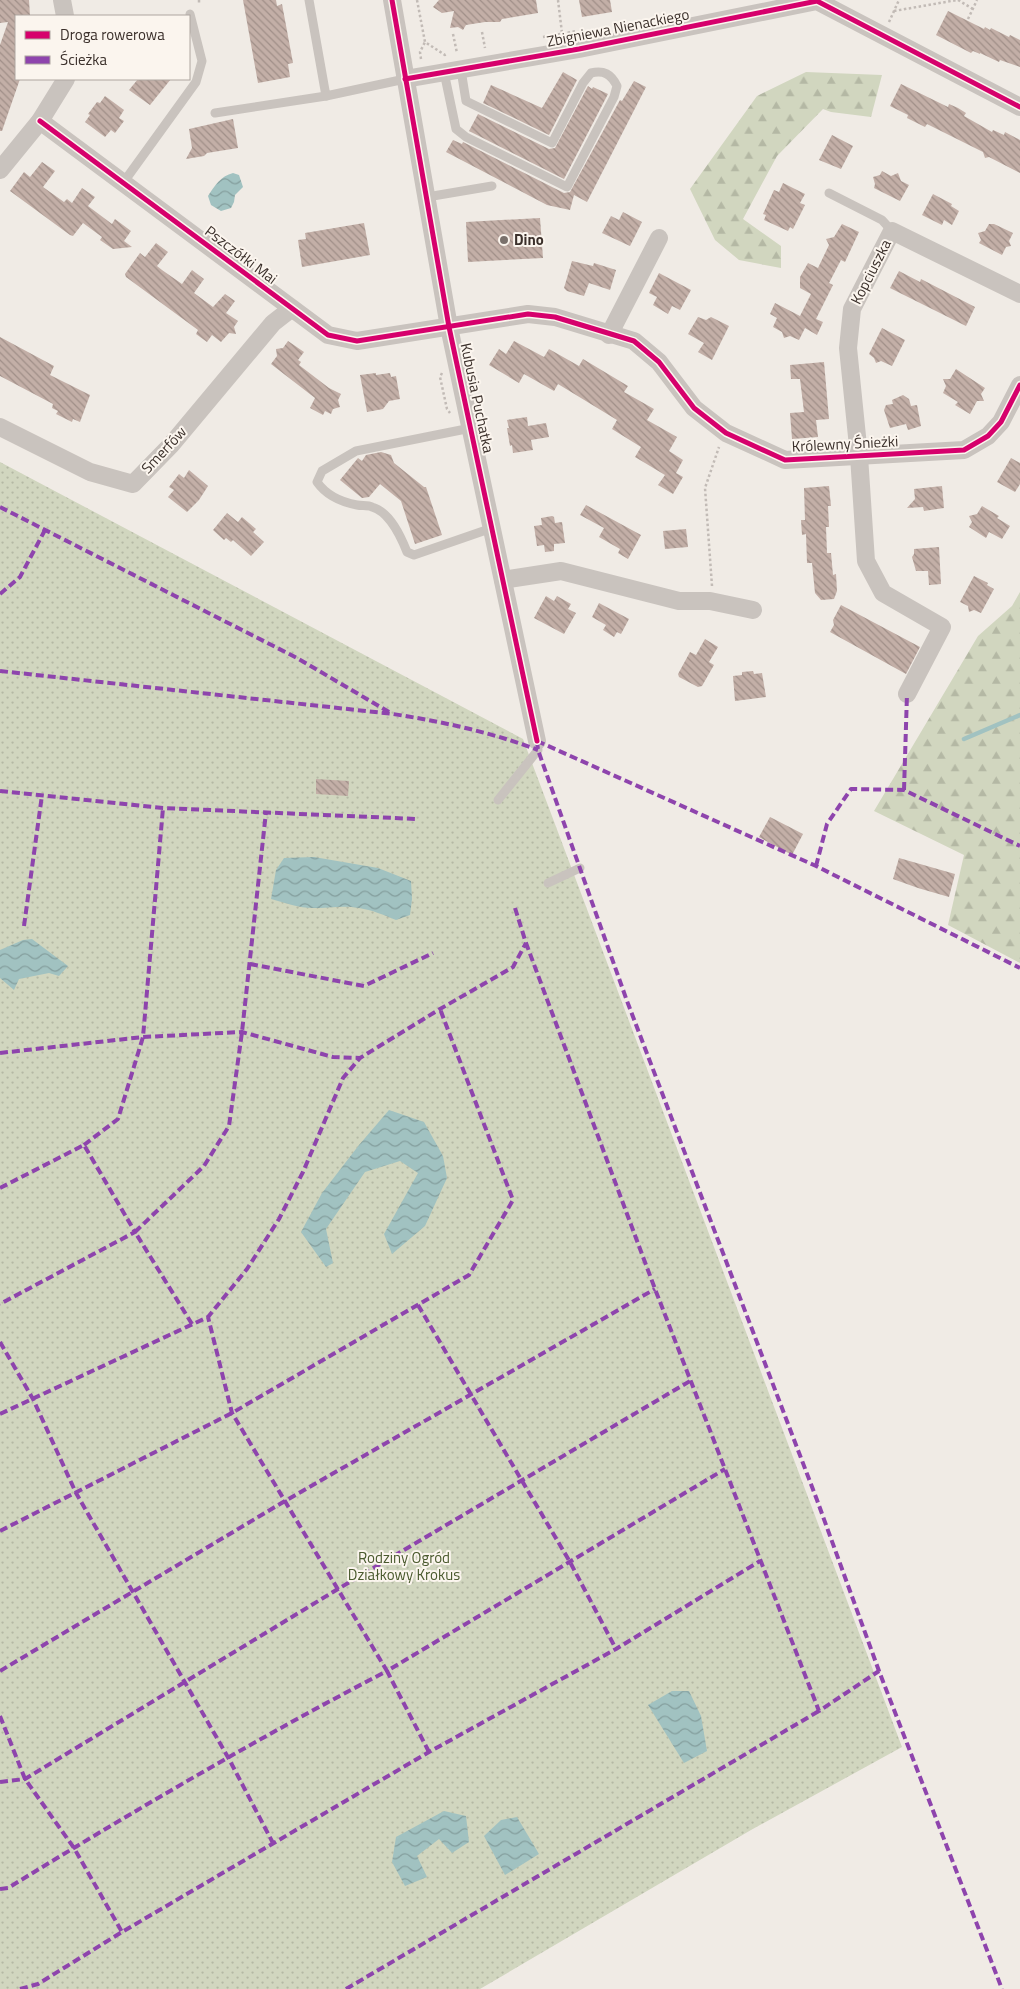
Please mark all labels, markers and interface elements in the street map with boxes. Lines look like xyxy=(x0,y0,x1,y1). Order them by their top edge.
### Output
street label: Zbigniewa Nienackiego xyxy=(545,2,691,53)
legend xyxy=(15,15,190,80)
text: Droga rowerowa xyxy=(60,23,165,46)
text: Ścieżka xyxy=(60,48,107,71)
street label: Pszczółki Mai xyxy=(200,220,282,290)
place label: Dino xyxy=(514,228,544,251)
marker: Dino xyxy=(498,234,510,246)
street label: Kopciuszka xyxy=(844,235,897,308)
street label: Kubusia Puchatka xyxy=(455,341,500,456)
street label: Smerfów xyxy=(136,421,192,479)
street label: Królewny Śnieżki xyxy=(791,429,899,458)
park label: Rodziny Ogród Działkowy Krokus xyxy=(348,1546,460,1586)

